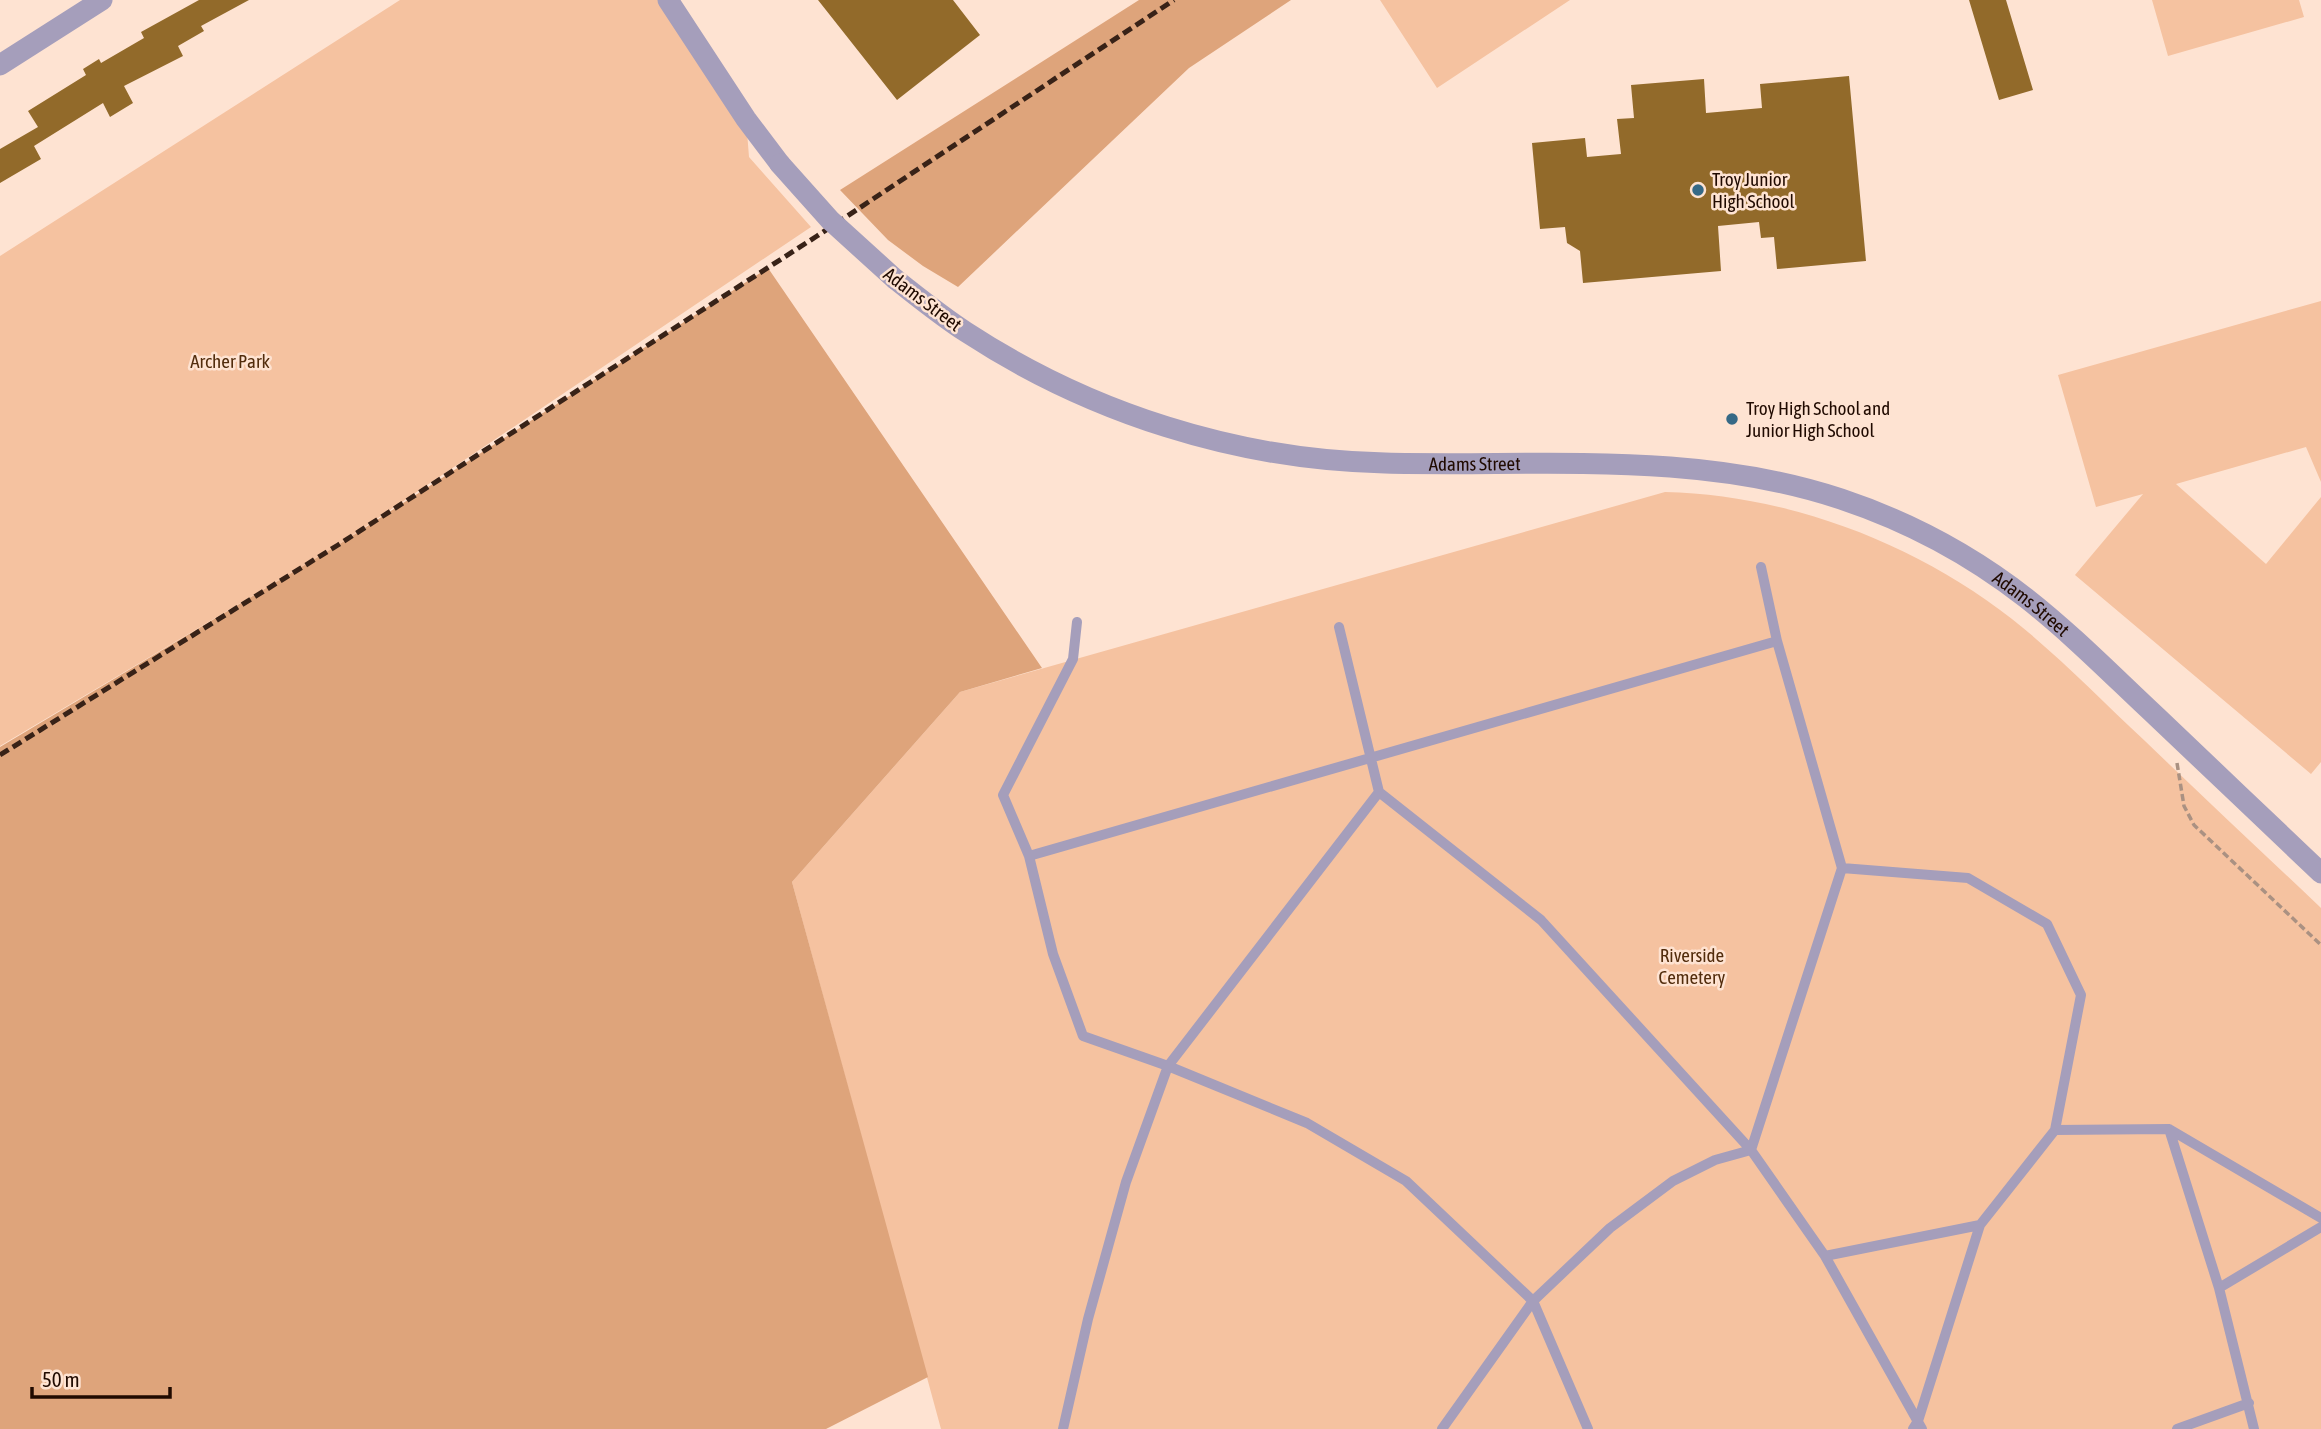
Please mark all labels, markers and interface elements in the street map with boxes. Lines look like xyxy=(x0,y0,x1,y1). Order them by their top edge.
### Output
place label: Troy Junior High School xyxy=(1712,168,1795,212)
marker: Troy Junior High School xyxy=(1690,182,1706,198)
street label: Adams Street xyxy=(880,263,966,335)
park label: Archer Park xyxy=(190,350,270,372)
place label: Troy High School and Junior High School xyxy=(1746,397,1890,441)
marker: Troy High School and Junior High School xyxy=(1724,411,1740,427)
street label: Adams Street xyxy=(1429,452,1521,475)
street label: Adams Street xyxy=(1989,566,2074,641)
park label: Riverside Cemetery xyxy=(1659,944,1726,988)
scale bar xyxy=(32,1356,170,1400)
text: 50 m xyxy=(42,1367,80,1391)

